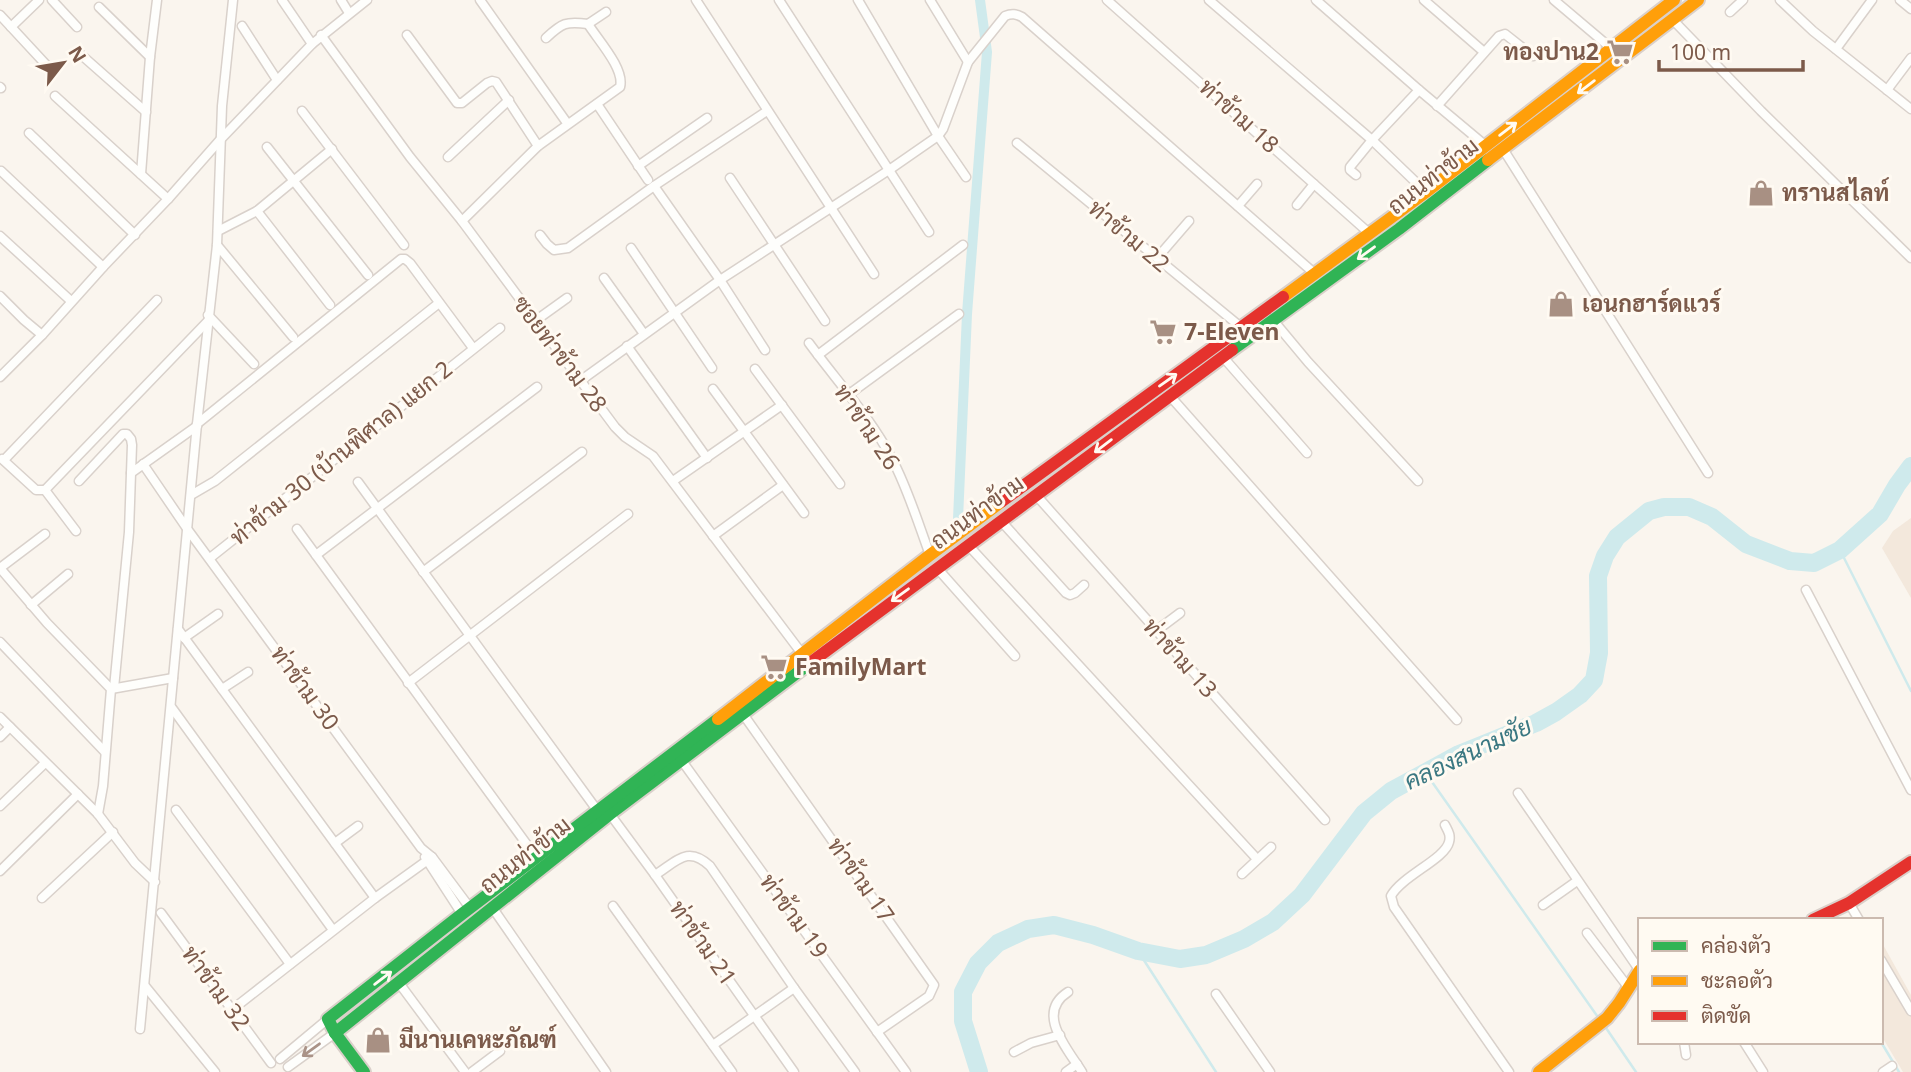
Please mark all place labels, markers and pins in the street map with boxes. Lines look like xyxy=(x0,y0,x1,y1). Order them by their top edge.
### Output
place label: ทองปาน2 xyxy=(1503,35,1599,67)
supermarket icon: ทองปาน2 xyxy=(1605,37,1635,67)
place label: ทรานสไลท์ xyxy=(1782,176,1890,208)
shop icon: ทรานสไลท์ xyxy=(1746,178,1776,208)
place label: เอนกฮาร์ดแวร์ xyxy=(1582,287,1722,319)
shop icon: เอนกฮาร์ดแวร์ xyxy=(1546,289,1576,319)
place label: 7-Eleven xyxy=(1184,315,1279,347)
supermarket icon: 7-Eleven xyxy=(1148,317,1178,347)
place label: FamilyMart xyxy=(795,650,926,682)
supermarket icon: FamilyMart xyxy=(759,652,789,682)
place label: มีนานเคหะภัณฑ์ xyxy=(399,1023,558,1055)
shop icon: มีนานเคหะภัณฑ์ xyxy=(363,1025,393,1055)

